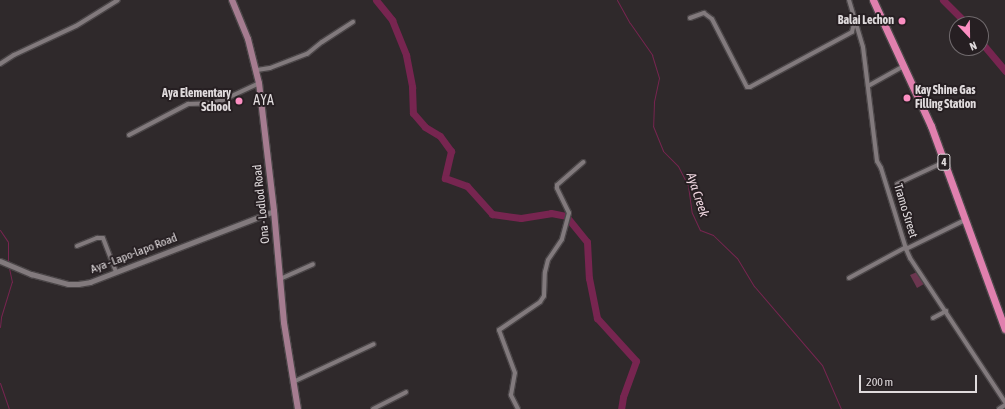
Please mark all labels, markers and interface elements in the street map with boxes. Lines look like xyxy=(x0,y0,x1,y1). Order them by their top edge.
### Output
place label: Balai Lechon xyxy=(838,14,894,28)
marker: Balai Lechon xyxy=(897,16,907,26)
north arrow xyxy=(949,16,989,56)
text: N xyxy=(968,39,978,53)
place label: Kay Shine Gas Filling Station xyxy=(915,84,976,112)
place label: Aya Elementary School xyxy=(162,87,231,115)
district label: AYA xyxy=(253,92,275,108)
marker: Kay Shine Gas Filling Station xyxy=(902,93,912,103)
marker: Aya Elementary School xyxy=(234,96,244,106)
road number: 4 xyxy=(937,153,951,171)
street label: Ona - Lodlod Road xyxy=(251,164,273,244)
water label: Aya Creek xyxy=(682,171,712,219)
street label: Tramo Street xyxy=(890,182,920,240)
street label: Aya - Lapo-lapo Road xyxy=(89,231,179,277)
scale bar xyxy=(861,367,979,393)
text: 200 m xyxy=(866,375,893,389)

